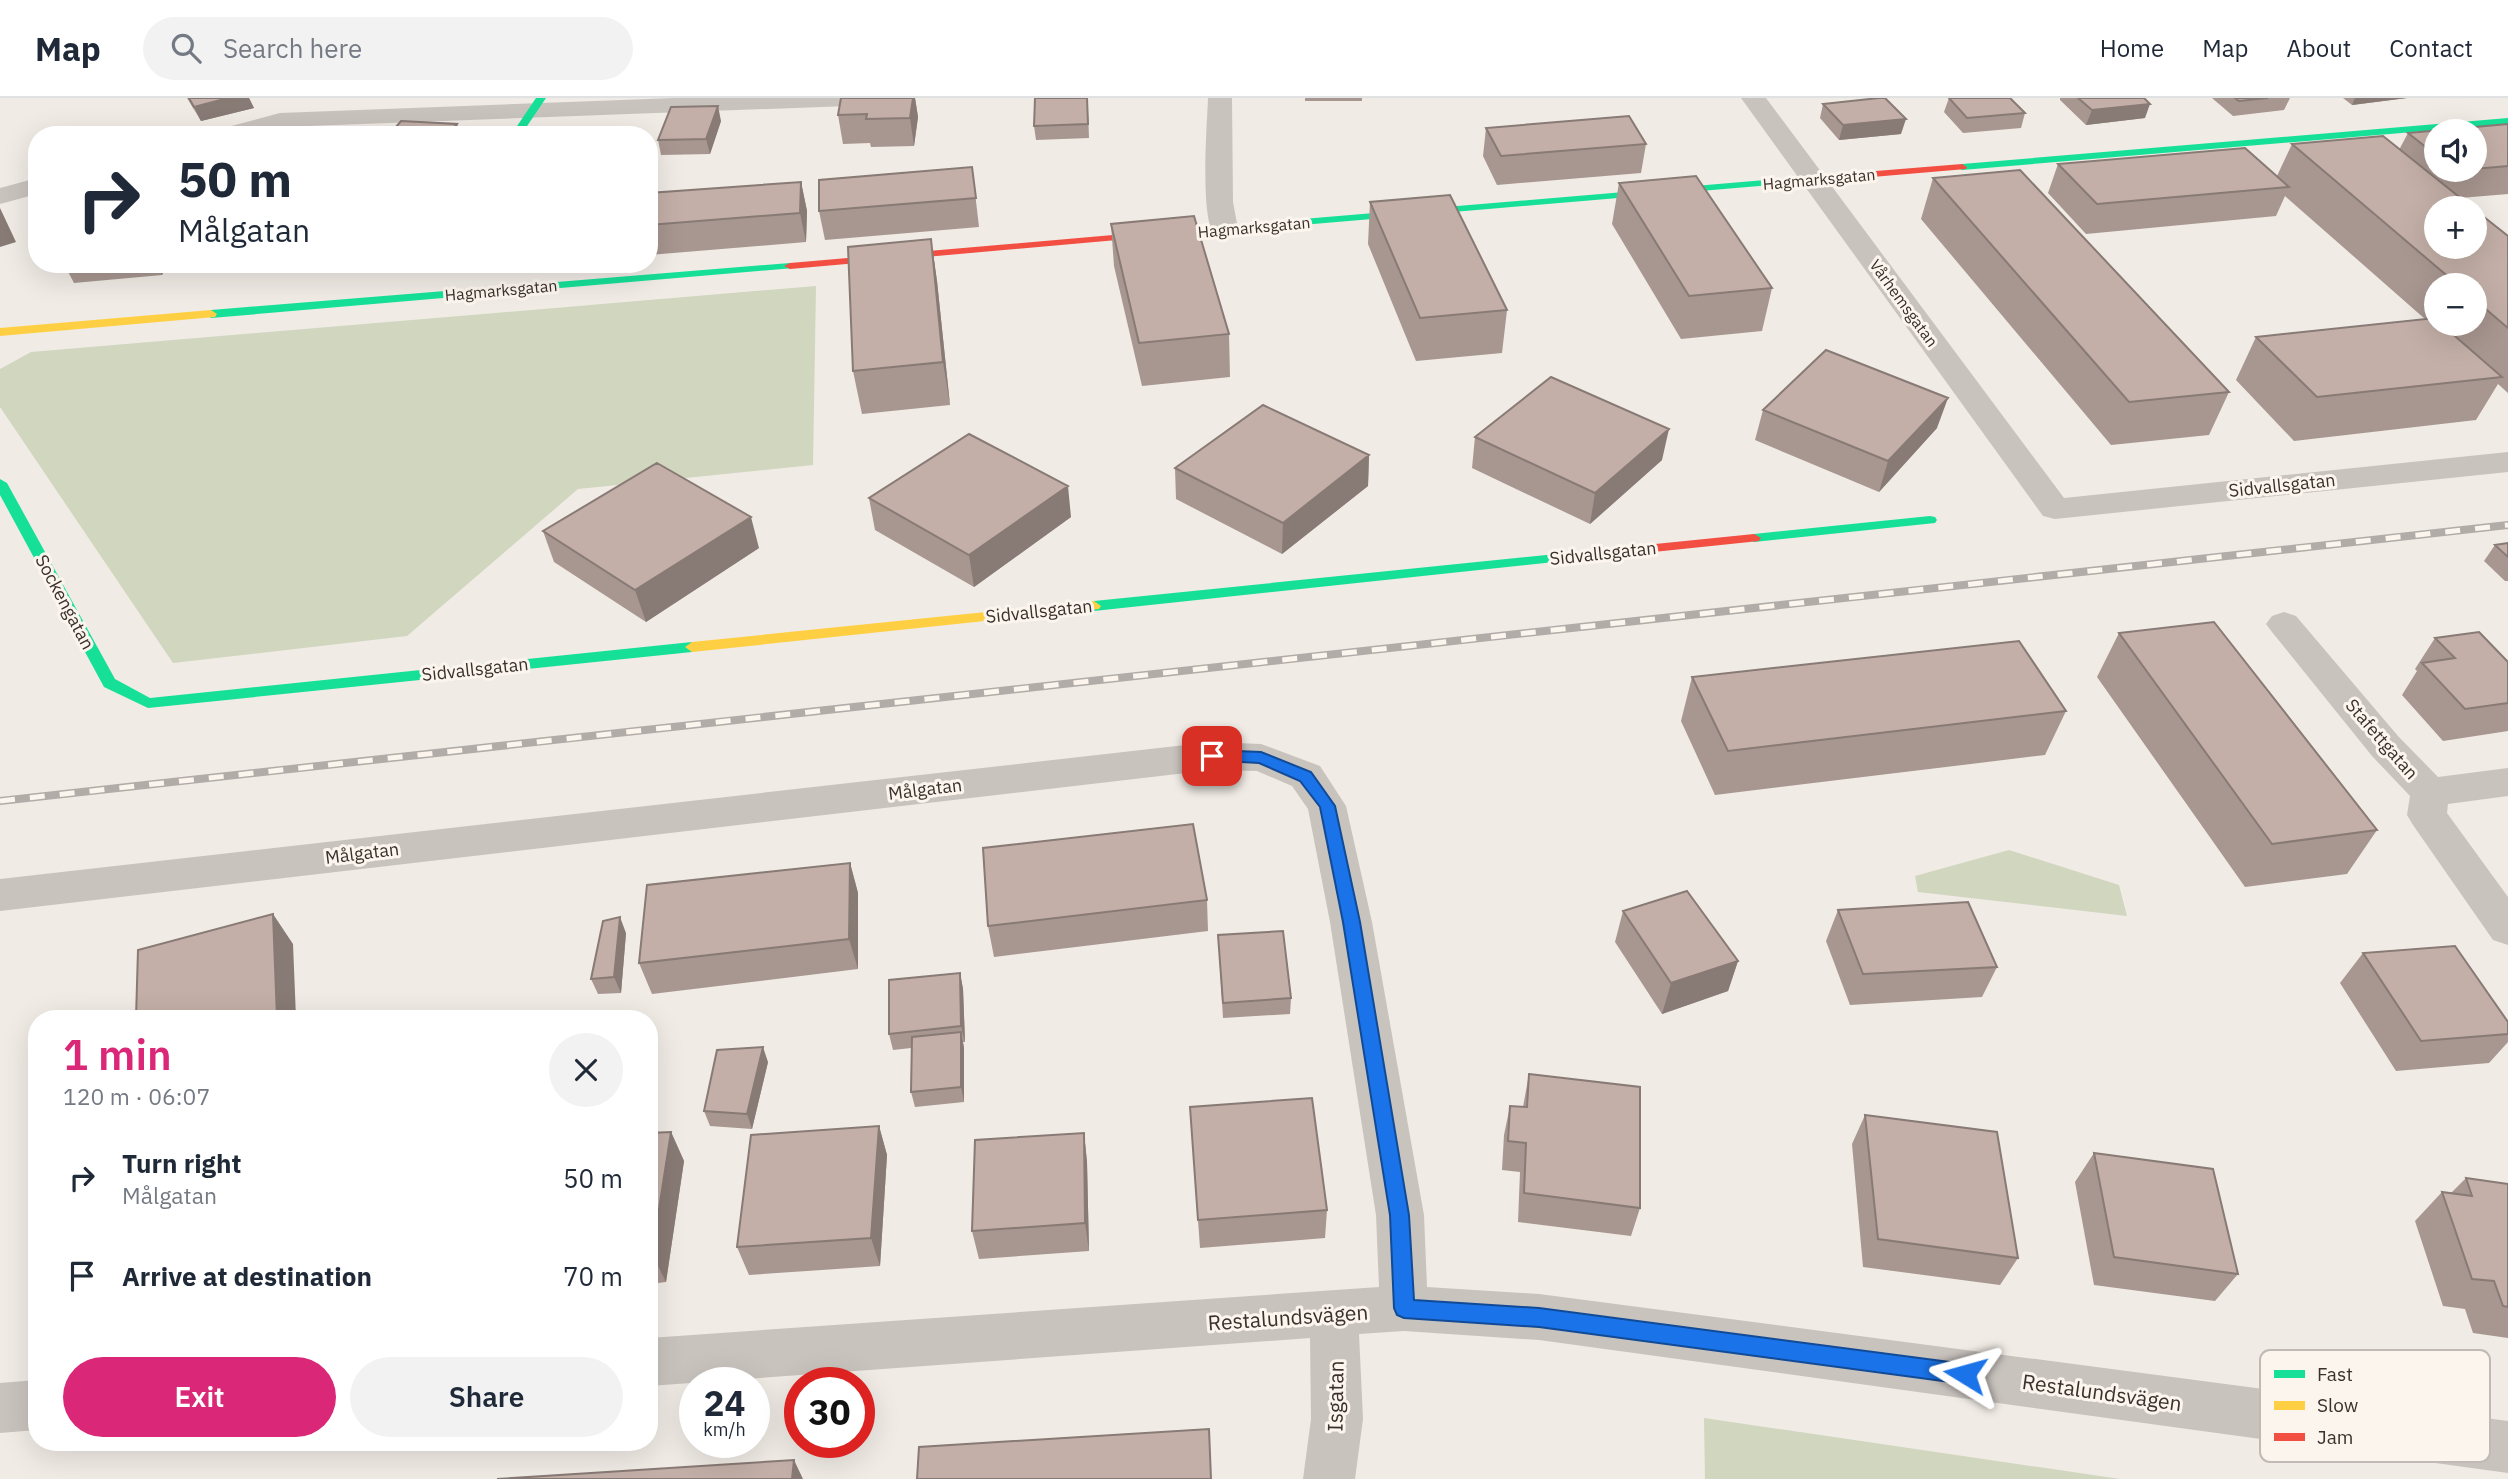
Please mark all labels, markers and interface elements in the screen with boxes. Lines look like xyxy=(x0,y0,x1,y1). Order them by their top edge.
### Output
search box xyxy=(143,17,633,80)
text: Map xyxy=(35,27,101,70)
icon: search xyxy=(167,29,205,67)
text: Search here xyxy=(223,31,362,65)
text: Home xyxy=(2100,32,2164,64)
text: Map xyxy=(2202,32,2248,64)
text: About xyxy=(2286,32,2351,64)
text: Contact xyxy=(2389,32,2473,64)
map controls xyxy=(2424,119,2487,336)
button: sound xyxy=(2424,119,2487,182)
text: 50 m xyxy=(178,147,292,210)
icon: right xyxy=(63,154,154,245)
street label: Hagmarksgatan xyxy=(1762,164,1876,194)
button: + xyxy=(2424,196,2487,259)
text: Målgatan xyxy=(178,209,310,251)
street label: Hagmarksgatan xyxy=(1197,212,1311,242)
street label: Vårhemsgatan xyxy=(1866,255,1942,351)
button: − xyxy=(2424,273,2487,336)
street label: Hagmarksgatan xyxy=(444,275,558,305)
street label: Sidvallsgatan xyxy=(2227,468,2337,502)
street label: Sidvallsgatan xyxy=(1548,536,1658,570)
street label: Sockengatan xyxy=(30,551,100,653)
street label: Sidvallsgatan xyxy=(984,594,1094,628)
street label: Sidvallsgatan xyxy=(420,652,530,686)
street label: Stafettgatan xyxy=(2341,694,2423,784)
pin xyxy=(1182,726,1242,786)
icon: arrive xyxy=(1193,737,1231,775)
street label: Målgatan xyxy=(887,773,963,805)
street label: Målgatan xyxy=(324,837,400,869)
text: 1 min xyxy=(63,1027,172,1082)
button: close xyxy=(549,1033,623,1107)
text: 120 m · 06:07 xyxy=(63,1081,210,1111)
text: Turn right xyxy=(122,1146,241,1180)
icon: right xyxy=(63,1159,101,1197)
text: 50 m xyxy=(563,1161,623,1195)
text: Målgatan xyxy=(122,1180,217,1210)
icon: arrive xyxy=(63,1257,101,1295)
text: Arrive at destination xyxy=(122,1259,372,1293)
text: 70 m xyxy=(563,1259,623,1293)
street label: Restalundsvägen xyxy=(1207,1297,1369,1337)
position arrow xyxy=(1928,1337,2002,1411)
legend xyxy=(2260,1350,2490,1462)
button: Exit xyxy=(63,1357,336,1437)
button: Share xyxy=(350,1357,623,1437)
street label: Isgatan xyxy=(1320,1360,1350,1432)
text: Fast xyxy=(2317,1362,2353,1386)
speed limit sign: 30 xyxy=(784,1367,875,1458)
street label: Restalundsvägen xyxy=(2020,1367,2184,1417)
text: 24 xyxy=(703,1380,746,1426)
text: Slow xyxy=(2317,1393,2358,1417)
text: km/h xyxy=(703,1418,746,1441)
text: Jam xyxy=(2317,1425,2353,1449)

